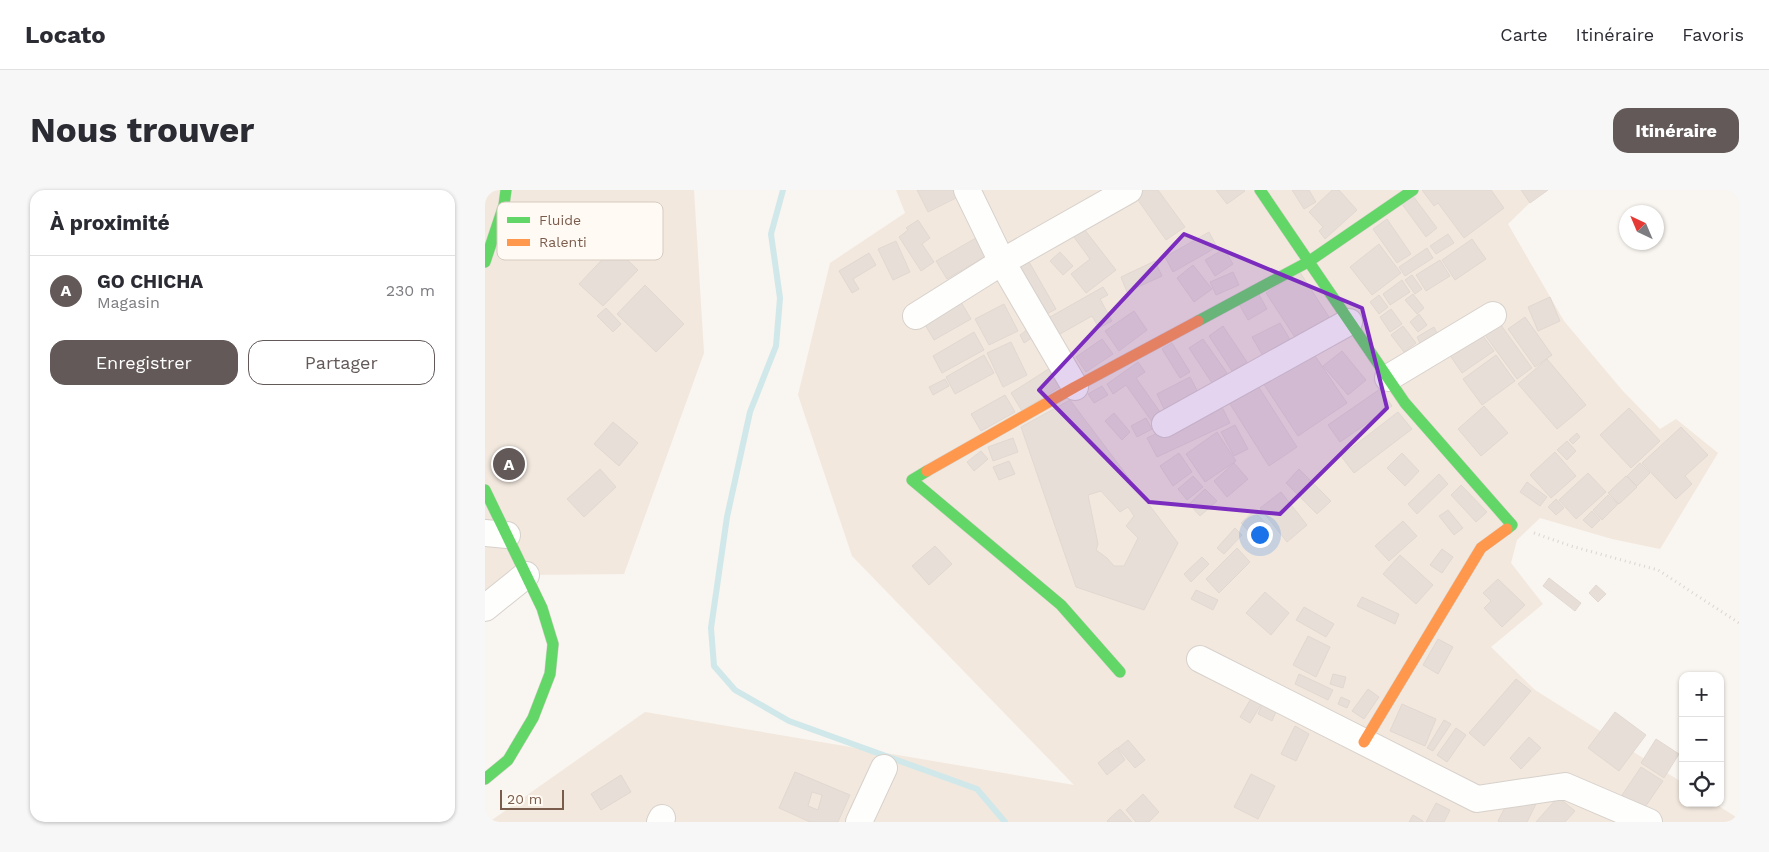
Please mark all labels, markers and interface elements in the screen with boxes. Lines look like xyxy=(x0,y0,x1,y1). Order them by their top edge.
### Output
text: Locato xyxy=(25,21,106,49)
text: Carte xyxy=(1500,24,1548,45)
text: Itinéraire xyxy=(1576,24,1654,45)
text: Favoris xyxy=(1682,24,1744,45)
button: Itinéraire xyxy=(1613,108,1739,153)
text: Nous trouver xyxy=(30,109,254,151)
legend xyxy=(497,202,663,260)
north arrow xyxy=(1619,205,1664,250)
text: À proximité xyxy=(50,210,170,235)
text: Fluide xyxy=(539,212,581,228)
text: Ralenti xyxy=(539,234,587,250)
text: GO CHICHA xyxy=(97,270,203,293)
text: A xyxy=(61,281,71,300)
text: 230 m xyxy=(386,281,435,300)
text: Magasin xyxy=(97,293,160,312)
button: Enregistrer xyxy=(50,340,238,385)
button: Partager xyxy=(248,340,435,385)
pin: A xyxy=(493,445,525,483)
your location xyxy=(1247,522,1273,548)
map controls xyxy=(1679,672,1724,807)
button: + xyxy=(1679,672,1724,717)
button: − xyxy=(1679,717,1724,762)
button: locate xyxy=(1679,762,1724,807)
scale bar xyxy=(500,787,564,810)
text: 20 m xyxy=(507,791,542,807)

